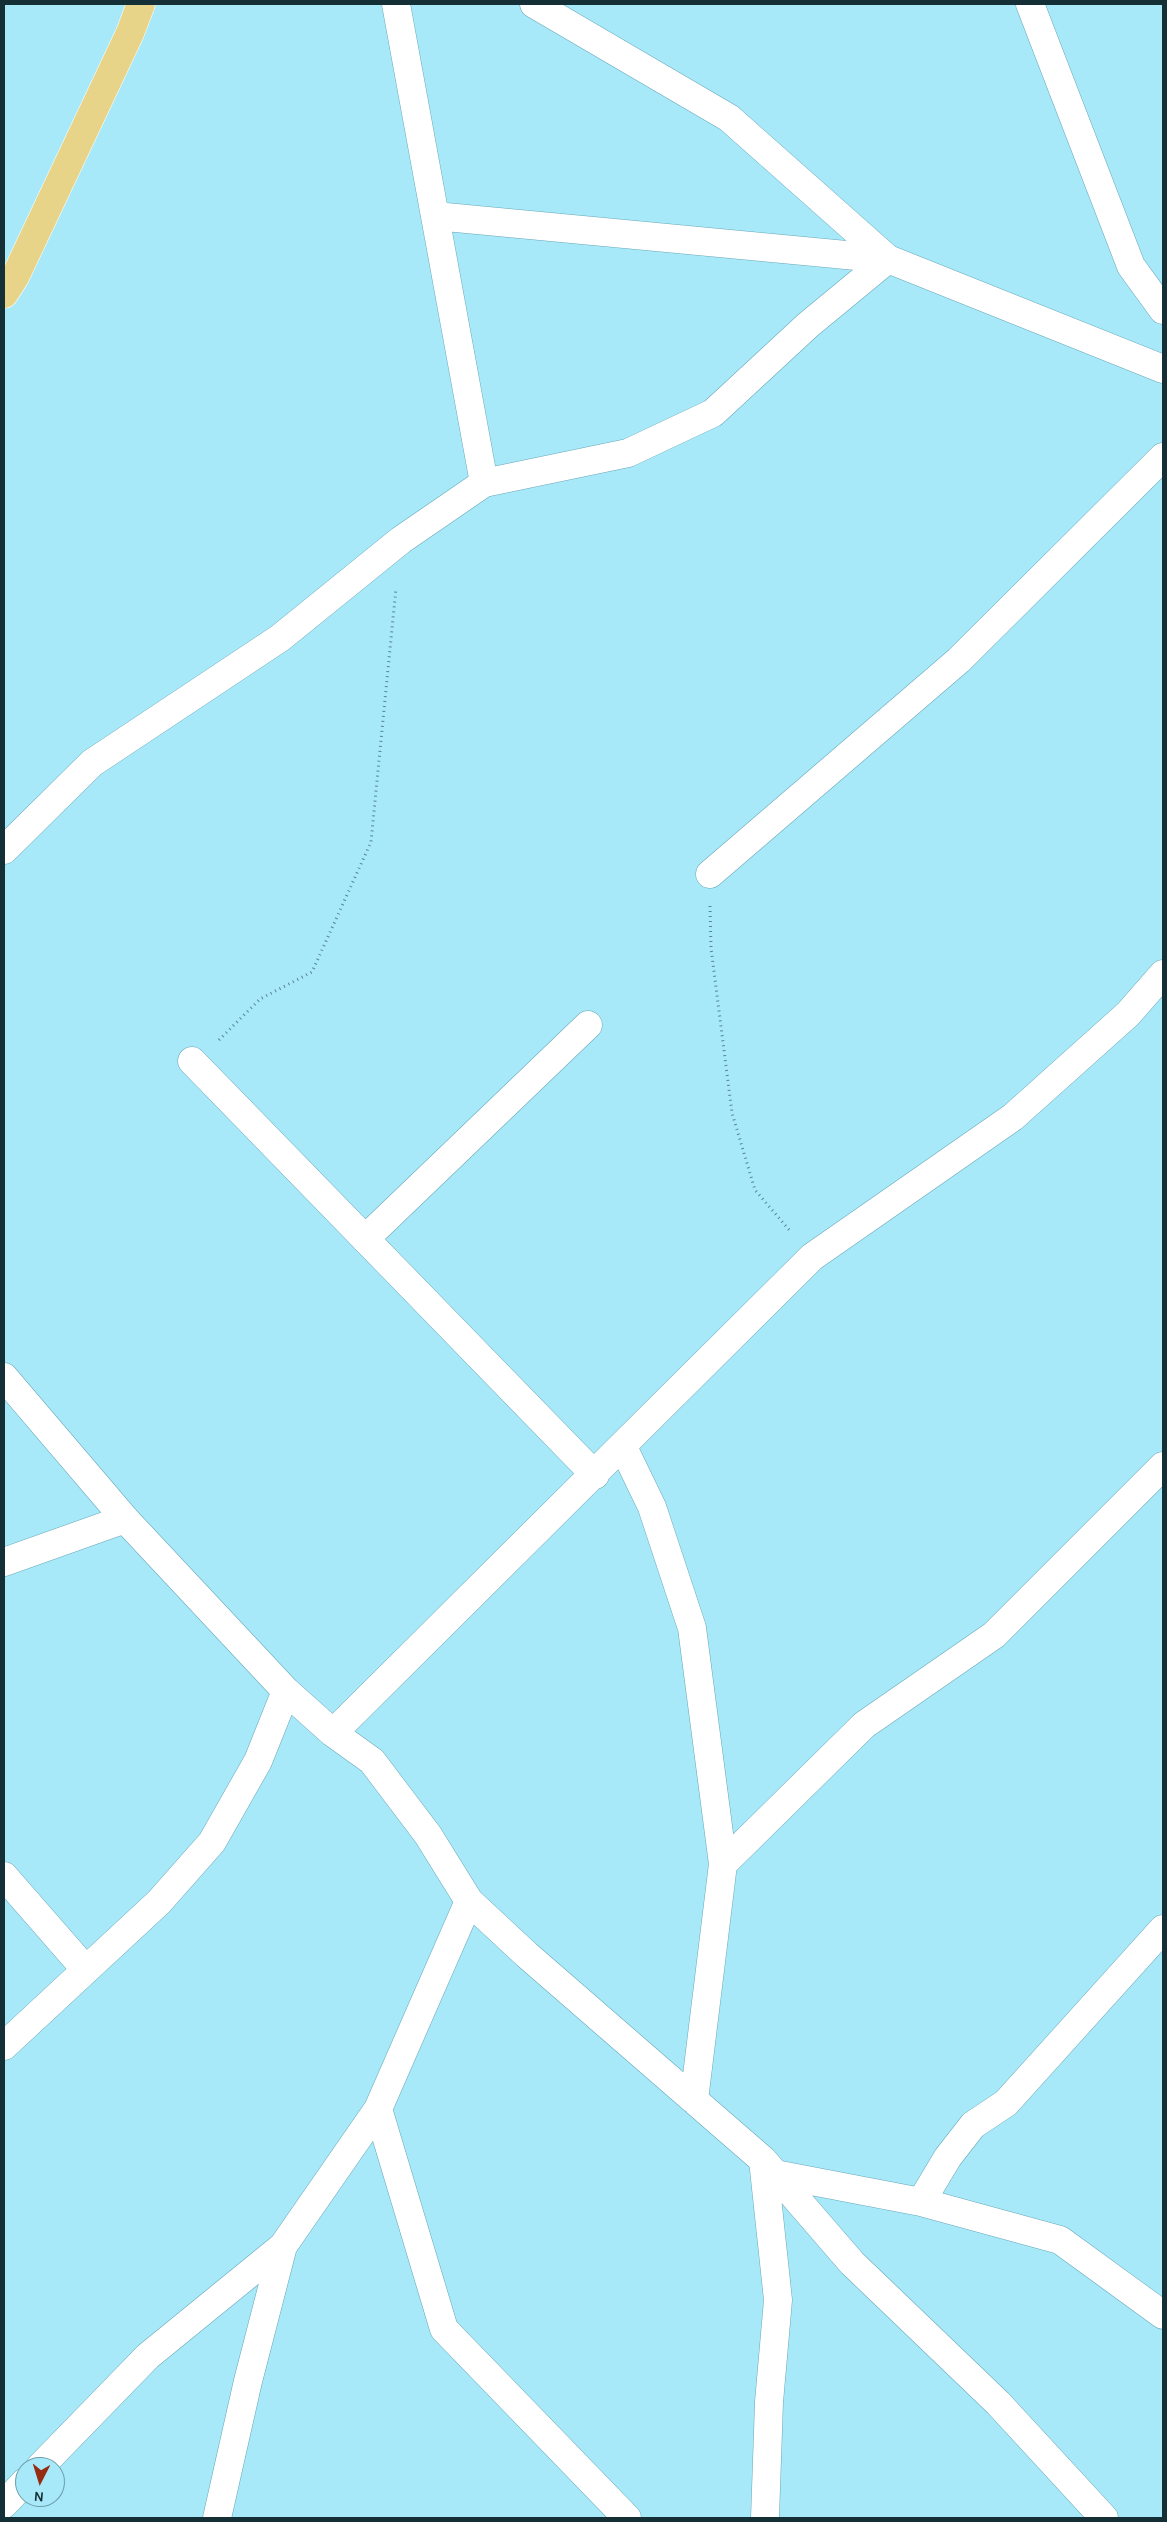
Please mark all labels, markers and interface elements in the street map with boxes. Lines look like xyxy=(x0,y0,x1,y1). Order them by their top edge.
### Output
north arrow xyxy=(15,2457,65,2507)
text: N xyxy=(33,2488,44,2505)

